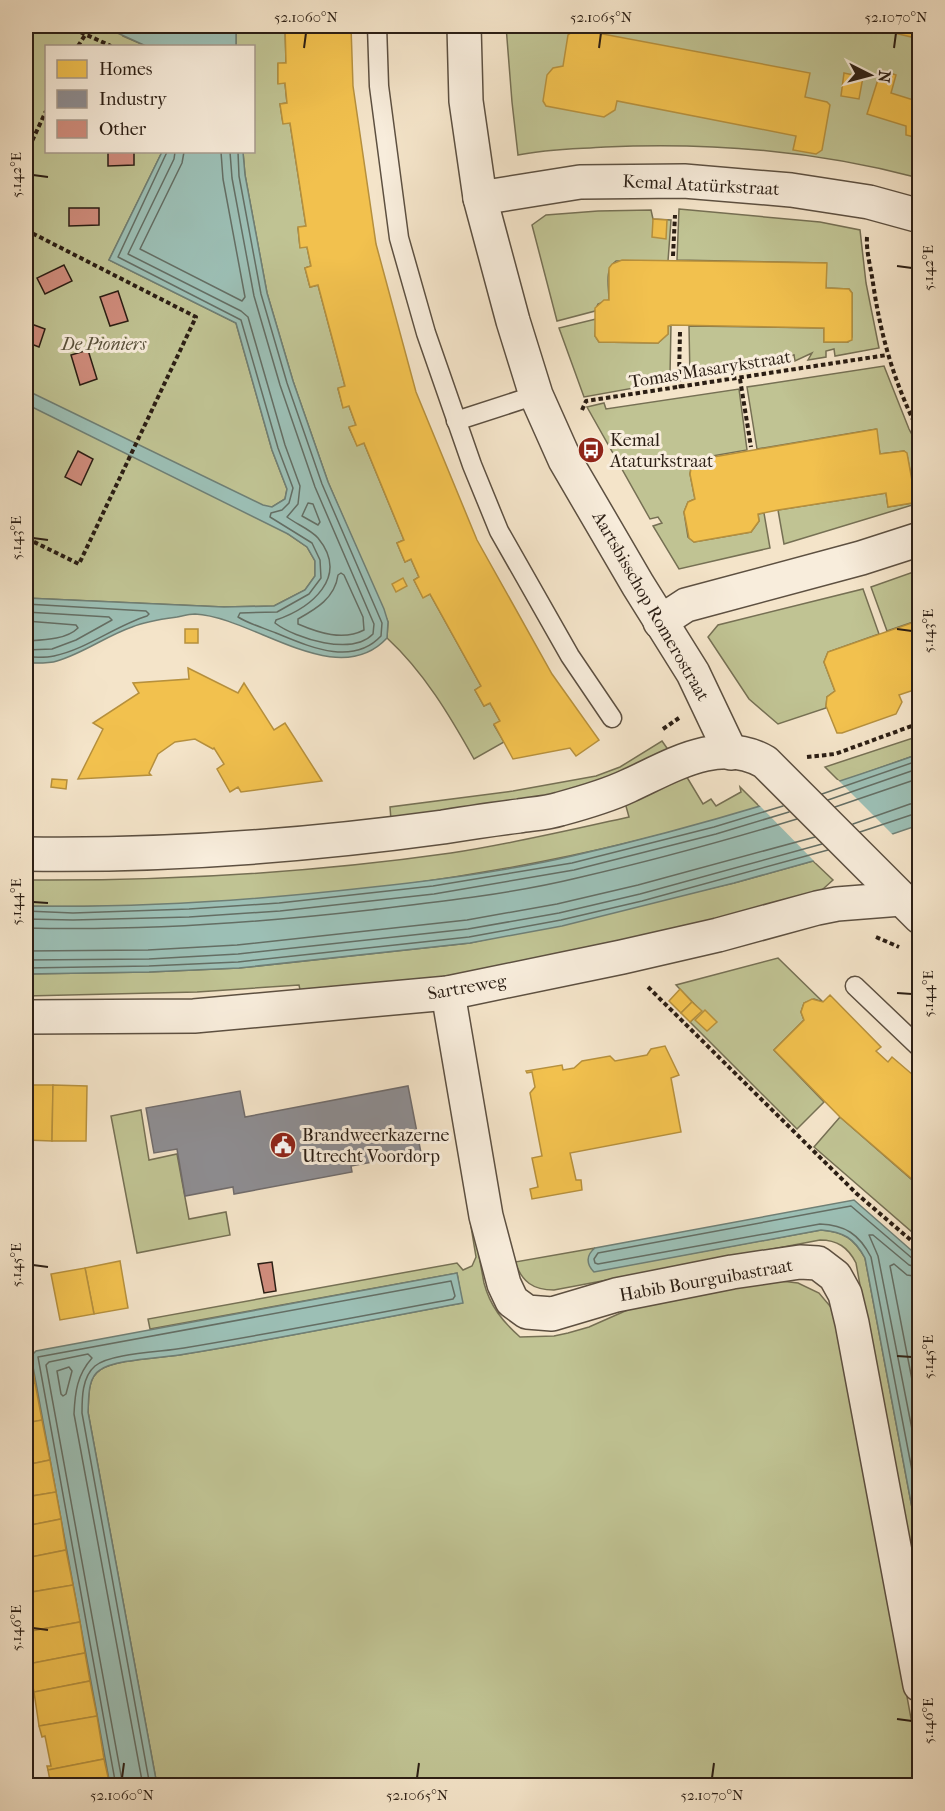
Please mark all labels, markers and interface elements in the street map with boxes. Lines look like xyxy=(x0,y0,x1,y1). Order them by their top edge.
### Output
text: 52.1060°N xyxy=(274,8,339,26)
text: 52.1065°N xyxy=(570,8,633,26)
text: 52.1070°N xyxy=(865,8,928,26)
legend xyxy=(45,45,255,153)
north arrow xyxy=(840,45,900,105)
text: Homes xyxy=(99,59,153,80)
text: N xyxy=(874,69,895,84)
text: Industry xyxy=(99,89,168,110)
text: Other xyxy=(99,119,147,140)
text: 5.142°E xyxy=(7,152,25,198)
street label: Kemal Atatürkstraat xyxy=(622,171,781,200)
text: 5.142°E xyxy=(919,245,937,291)
park label: De Pioniers xyxy=(61,334,147,355)
street label: Tomas Masarykstraat xyxy=(628,346,793,393)
place label: Kemal Ataturkstraat xyxy=(609,430,714,472)
bus stop icon: Kemal Ataturkstraat xyxy=(576,435,606,465)
street label: Aartsbisschop Romerostraat xyxy=(587,507,714,705)
text: 5.143°E xyxy=(7,516,25,560)
text: 5.143°E xyxy=(919,609,937,653)
text: 5.144°E xyxy=(7,878,25,926)
street label: Sartreweg xyxy=(426,970,509,1005)
text: 5.144°E xyxy=(919,970,937,1018)
place label: Brandweerkazerne Utrecht Voordorp xyxy=(302,1125,450,1167)
public building icon: Brandweerkazerne Utrecht Voordorp xyxy=(268,1130,298,1160)
text: 5.145°E xyxy=(7,1243,25,1287)
street label: Habib Bourguibastraat xyxy=(618,1255,795,1306)
text: 5.145°E xyxy=(919,1335,937,1379)
text: 5.146°E xyxy=(7,1605,25,1651)
text: 5.146°E xyxy=(919,1698,937,1744)
text: 52.1060°N xyxy=(90,1786,155,1804)
text: 52.1065°N xyxy=(386,1786,449,1804)
text: 52.1070°N xyxy=(681,1786,744,1804)

